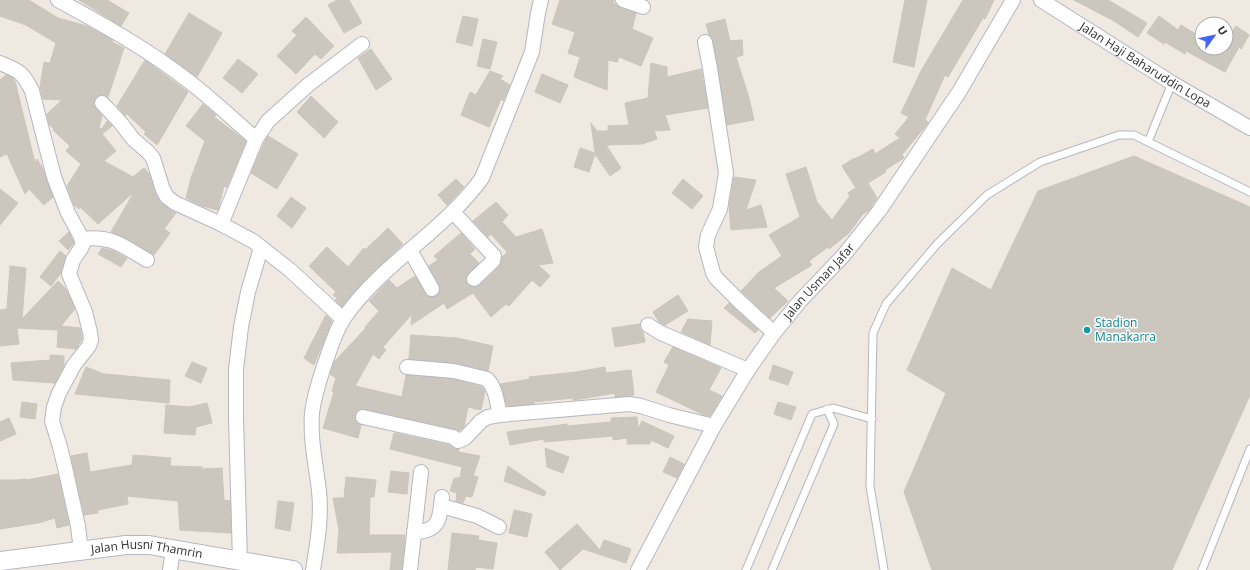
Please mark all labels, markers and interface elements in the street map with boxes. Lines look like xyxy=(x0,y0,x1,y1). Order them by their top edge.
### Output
north arrow xyxy=(1194,16,1234,56)
street label: Jalan Haji Baharuddin Lopa xyxy=(1076,17,1214,112)
text: U xyxy=(1214,23,1231,38)
street label: Jalan Usman Jafar xyxy=(779,239,858,324)
place label: Stadion Manakarra xyxy=(1095,314,1156,345)
marker: Stadion Manakarra xyxy=(1082,325,1092,335)
street label: Jalan Husni Thamrin xyxy=(89,536,204,562)

